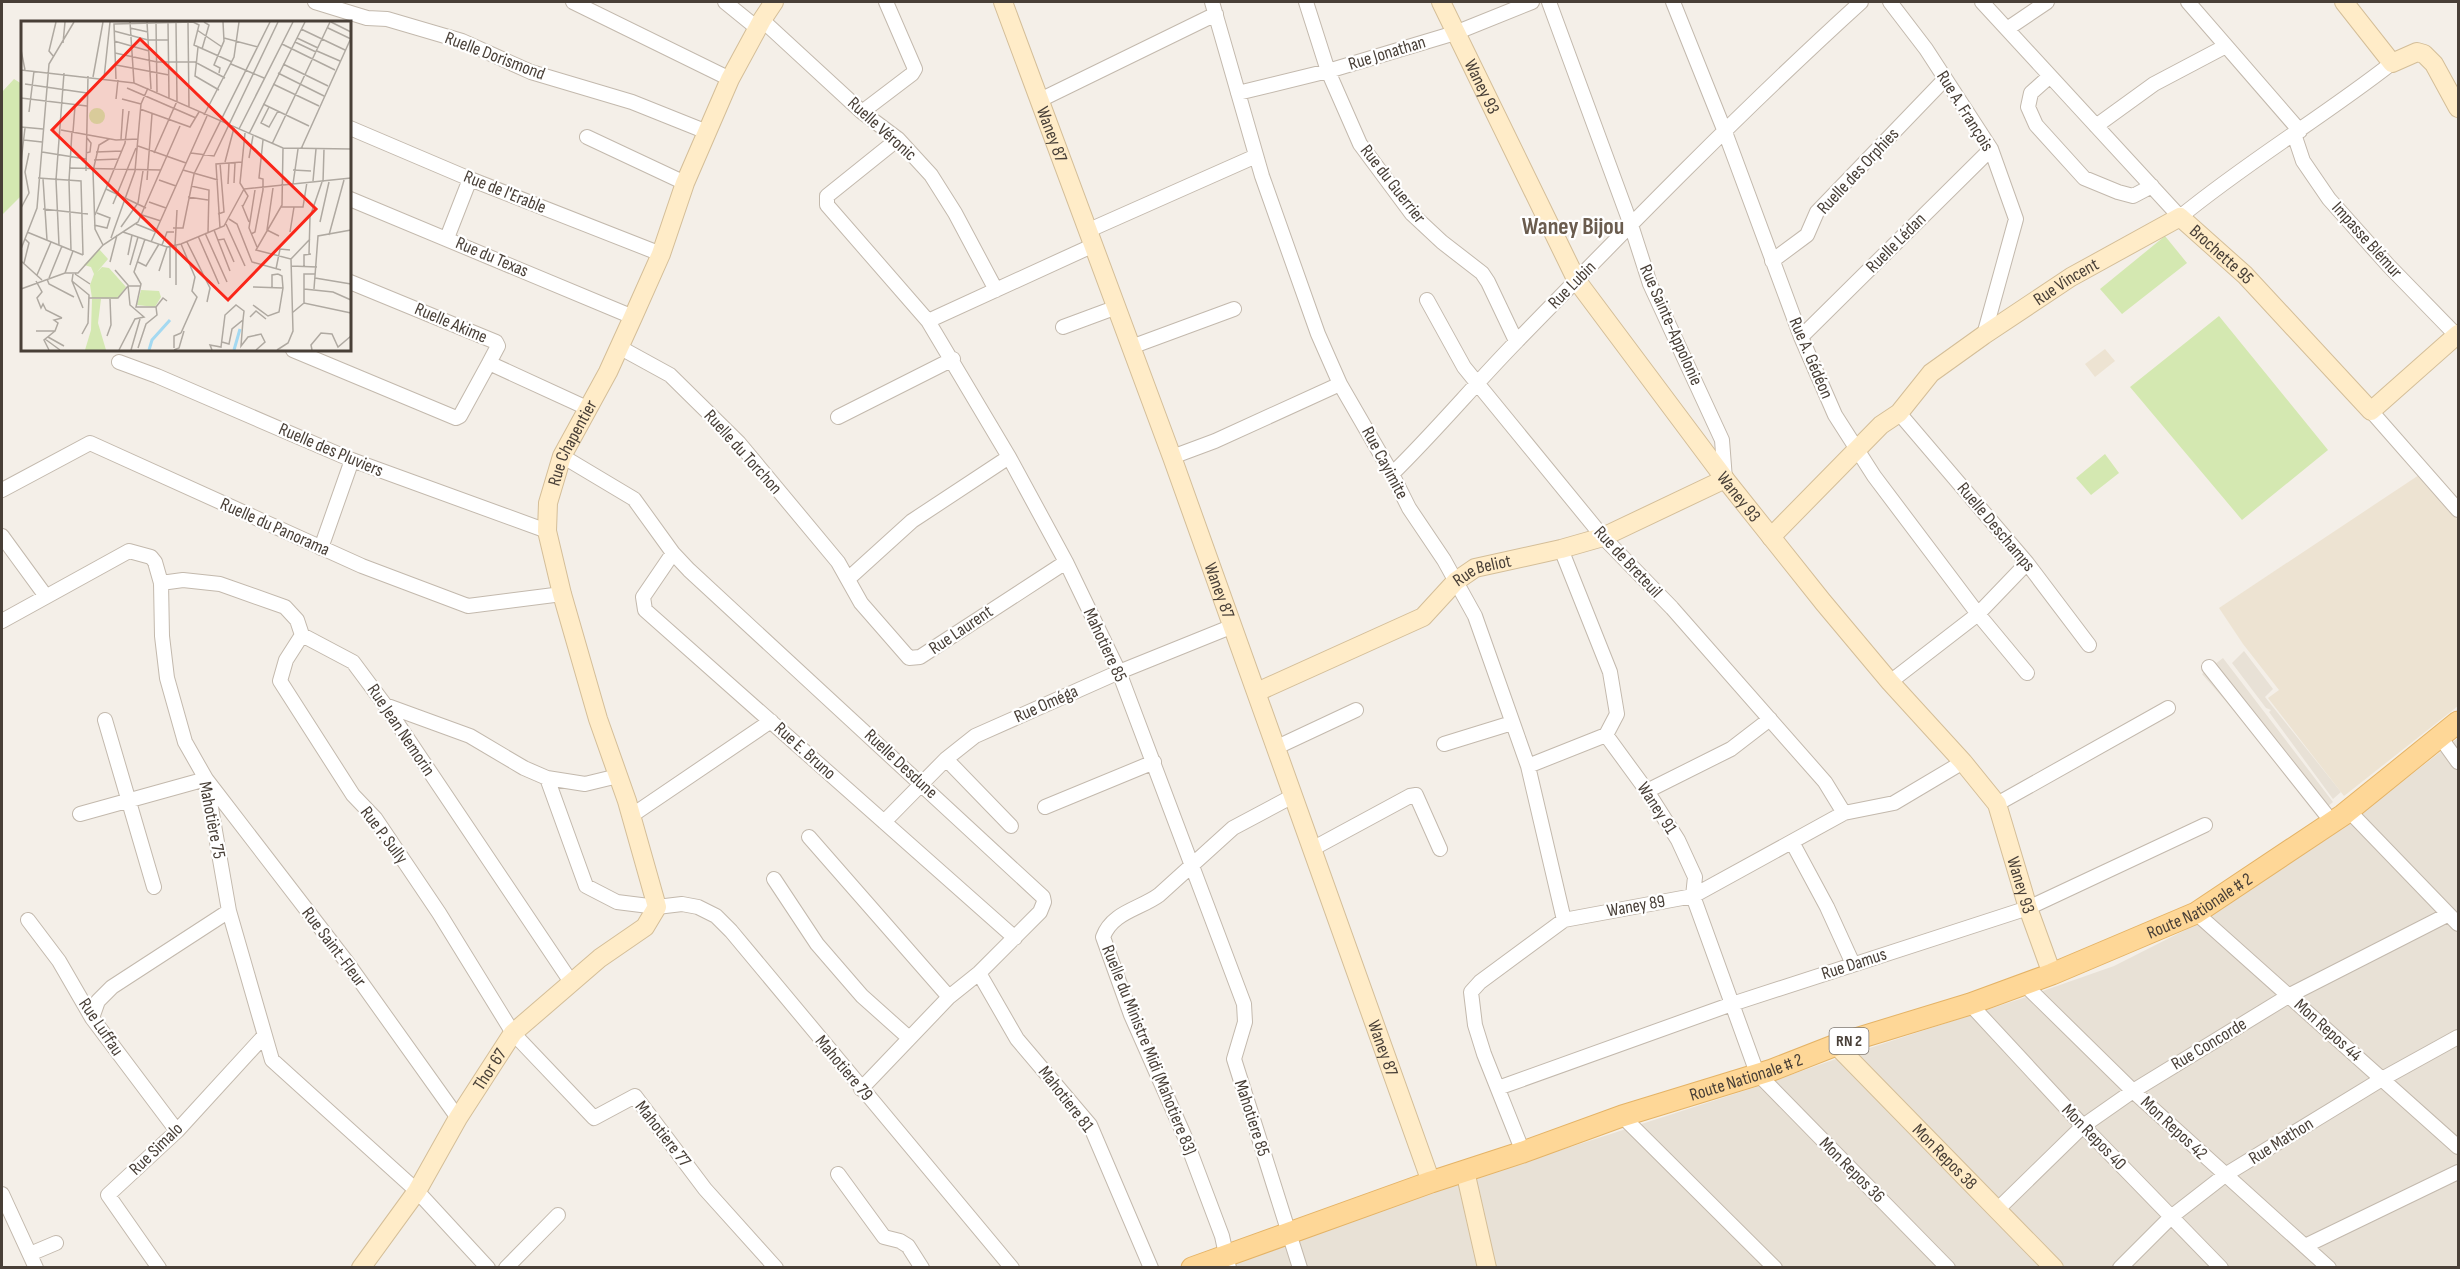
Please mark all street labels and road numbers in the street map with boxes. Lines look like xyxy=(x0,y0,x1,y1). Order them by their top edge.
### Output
street label: Ruelle Dorismond xyxy=(442,27,548,85)
street label: Rue Jonathan xyxy=(1346,31,1428,75)
street label: Waney 93 xyxy=(1460,56,1504,117)
street label: Rue A. François xyxy=(1932,67,1998,155)
street label: Ruelle Véronic xyxy=(843,93,921,165)
street label: Waney 87 xyxy=(1032,103,1072,166)
street label: Ruelle des Orphies xyxy=(1813,124,1903,218)
street label: Rue du Guerrier xyxy=(1356,141,1430,227)
street label: Rue de l'Erable xyxy=(461,166,549,218)
street label: Impasse Blémur xyxy=(2327,198,2407,282)
street label: Ruelle Lédan xyxy=(1862,209,1930,277)
street label: Brochette 95 xyxy=(2185,220,2258,288)
street label: Rue du Texas xyxy=(452,232,532,282)
street label: Rue Vincent xyxy=(2029,253,2103,310)
street label: Rue Lubin xyxy=(1544,257,1600,313)
street label: Rue Sainte-Appolonie xyxy=(1635,261,1707,389)
street label: Ruelle Akime xyxy=(412,298,490,348)
street label: Rue A. Gédéon xyxy=(1784,314,1838,402)
street label: Rue Chapentier xyxy=(543,396,601,488)
street label: Ruelle du Torchon xyxy=(700,405,786,499)
street label: Ruelle des Pluviers xyxy=(276,419,386,481)
street label: Rue Cayimite xyxy=(1357,423,1413,503)
street label: Waney 93 xyxy=(1713,467,1765,526)
street label: Ruelle Deschamps xyxy=(1953,478,2039,576)
street label: Ruelle du Panorama xyxy=(217,494,333,561)
street label: Rue de Breteuil xyxy=(1589,522,1667,602)
street label: Rue Beliot xyxy=(1449,550,1514,591)
street label: Waney 87 xyxy=(1200,560,1240,622)
street label: Rue Laurent xyxy=(925,601,997,659)
street label: Mahotiere 85 xyxy=(1079,605,1131,685)
street label: Rue Jean Nemorin xyxy=(363,680,439,780)
street label: Rue Oméga xyxy=(1011,681,1081,727)
street label: Rue E. Bruno xyxy=(770,718,840,784)
street label: Ruelle Desdune xyxy=(860,725,942,803)
street label: Waney 91 xyxy=(1633,778,1682,838)
street label: Mahotière 75 xyxy=(194,780,230,860)
street label: Rue P. Sully xyxy=(356,802,412,868)
street label: Waney 93 xyxy=(2003,854,2040,916)
street label: Route Nationale # 2 xyxy=(2144,868,2256,943)
street label: Waney 89 xyxy=(1605,891,1667,921)
street label: Rue Saint-Fleur xyxy=(297,903,371,991)
street label: Ruelle du Ministre Midi (Mahotiere 83) xyxy=(1097,942,1201,1158)
street label: Rue Damus xyxy=(1819,944,1889,984)
street label: Rue Luffau xyxy=(74,994,128,1060)
street label: Mon Repos 44 xyxy=(2290,994,2366,1066)
street label: Rue Concorde xyxy=(2168,1013,2250,1075)
street label: Waney 87 xyxy=(1364,1017,1403,1080)
road number: RN 2 xyxy=(1830,1028,1868,1054)
street label: Mahotiere 79 xyxy=(811,1031,877,1105)
street label: Thor 67 xyxy=(468,1044,511,1094)
street label: Route Nationale # 2 xyxy=(1687,1049,1805,1105)
street label: Mahotiere 81 xyxy=(1034,1062,1099,1137)
street label: Mahotiere 85 xyxy=(1230,1077,1274,1159)
street label: Mon Repos 42 xyxy=(2136,1092,2212,1164)
street label: Mahotiere 77 xyxy=(631,1097,696,1172)
street label: Mon Repos 40 xyxy=(2057,1100,2131,1174)
street label: Rue Mathon xyxy=(2245,1113,2317,1169)
street label: Rue Simalo xyxy=(125,1118,187,1180)
street label: Mon Repos 38 xyxy=(1908,1119,1982,1194)
street label: Mon Repos 36 xyxy=(1815,1133,1889,1207)

